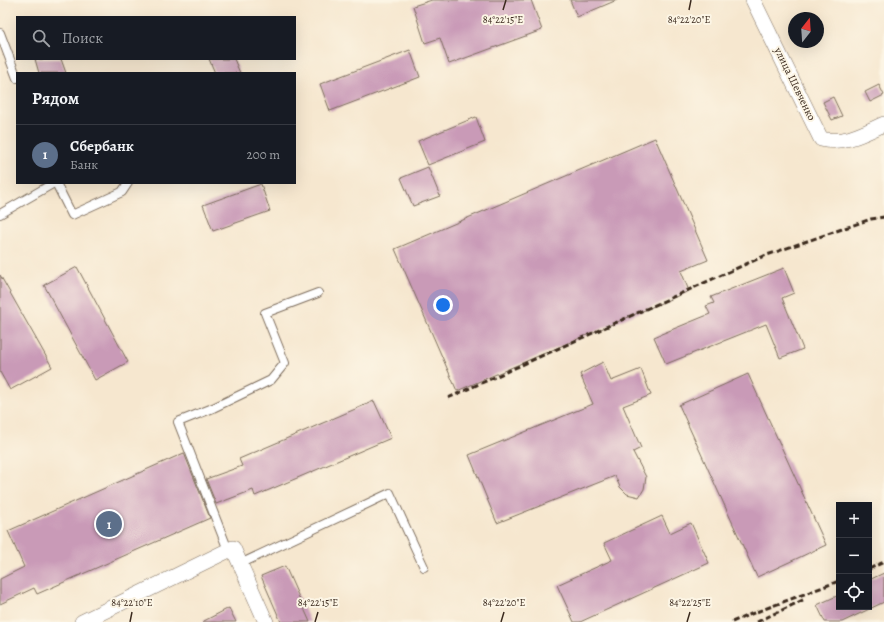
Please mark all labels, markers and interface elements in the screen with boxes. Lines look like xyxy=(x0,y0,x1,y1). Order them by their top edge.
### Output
north arrow xyxy=(788,12,824,48)
text: 84°22'15"E xyxy=(483,13,523,26)
text: 84°22'20"E xyxy=(668,13,710,26)
search box xyxy=(16,16,296,60)
icon: search xyxy=(30,27,52,49)
text: Поиск xyxy=(62,28,103,48)
street label: улица Шевченко xyxy=(770,44,819,124)
text: Рядом xyxy=(32,87,79,110)
text: Сбербанк xyxy=(70,136,134,156)
text: 1 xyxy=(43,146,47,163)
text: 200 m xyxy=(247,146,280,163)
text: Банк xyxy=(70,156,98,173)
your location xyxy=(433,295,453,315)
map controls xyxy=(836,502,872,610)
button: + xyxy=(836,502,872,538)
pin: 1 xyxy=(96,509,122,539)
button: − xyxy=(836,538,872,574)
button: locate xyxy=(836,574,872,610)
text: 84°22'10"E xyxy=(111,596,153,609)
text: 84°22'15"E xyxy=(298,596,338,609)
text: 84°22'20"E xyxy=(483,596,525,609)
text: 84°22'25"E xyxy=(669,596,711,609)

